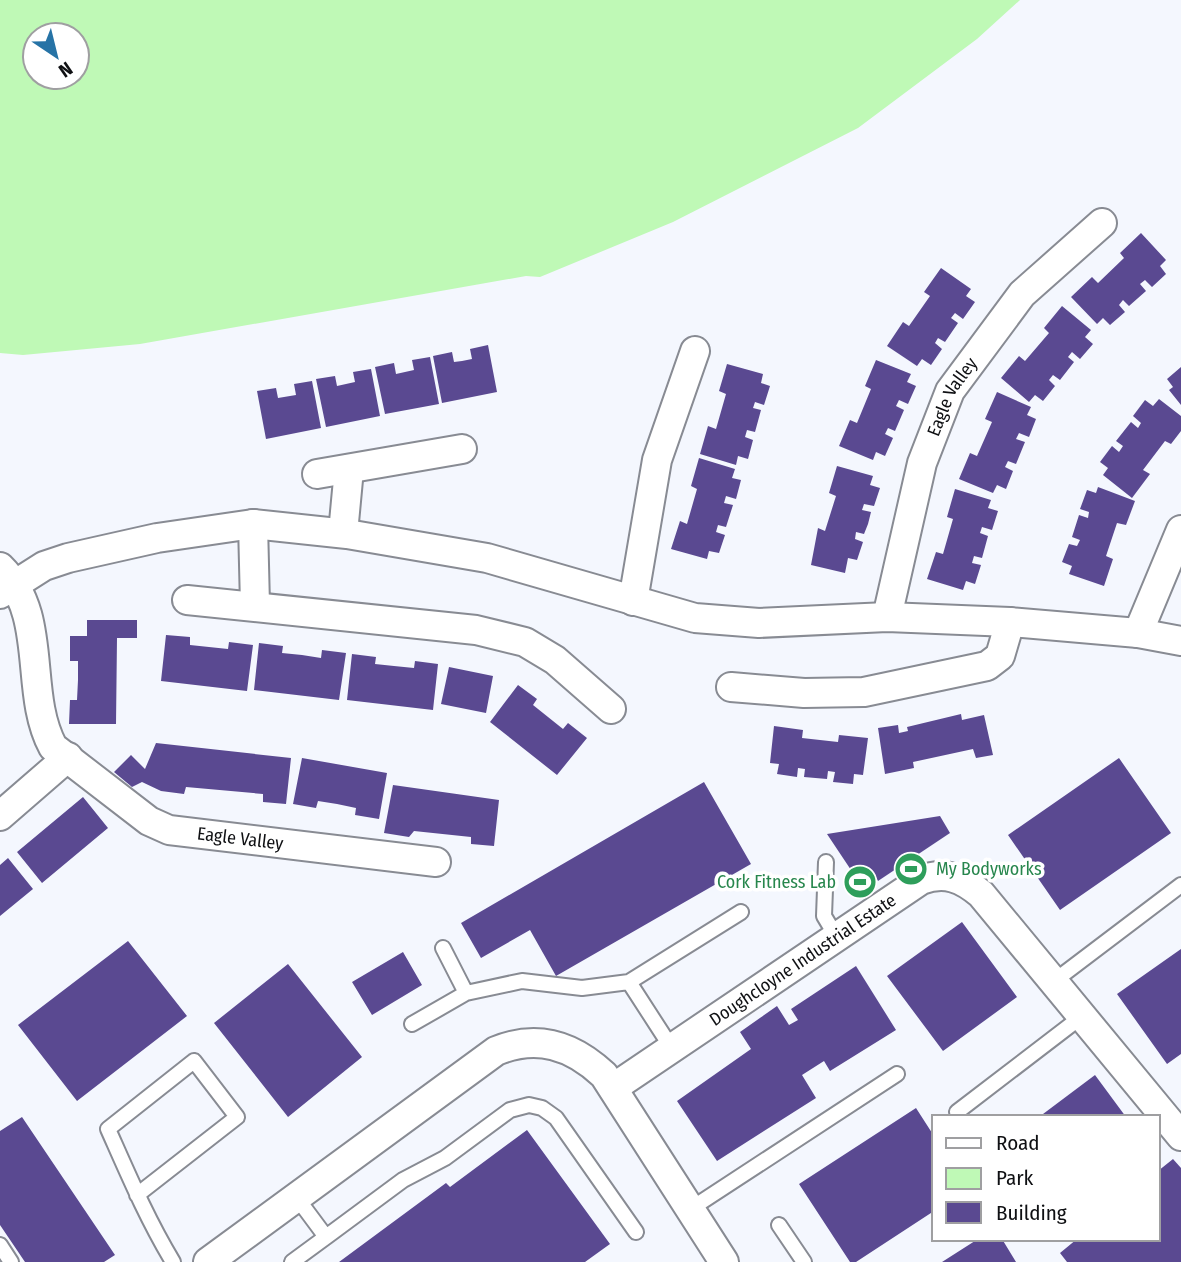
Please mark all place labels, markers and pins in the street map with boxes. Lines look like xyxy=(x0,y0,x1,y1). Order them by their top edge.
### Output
sports icon: My Bodyworks xyxy=(892,850,930,888)
place label: My Bodyworks xyxy=(936,858,1042,880)
sports icon: Cork Fitness Lab xyxy=(841,863,879,901)
place label: Cork Fitness Lab xyxy=(717,871,836,893)

